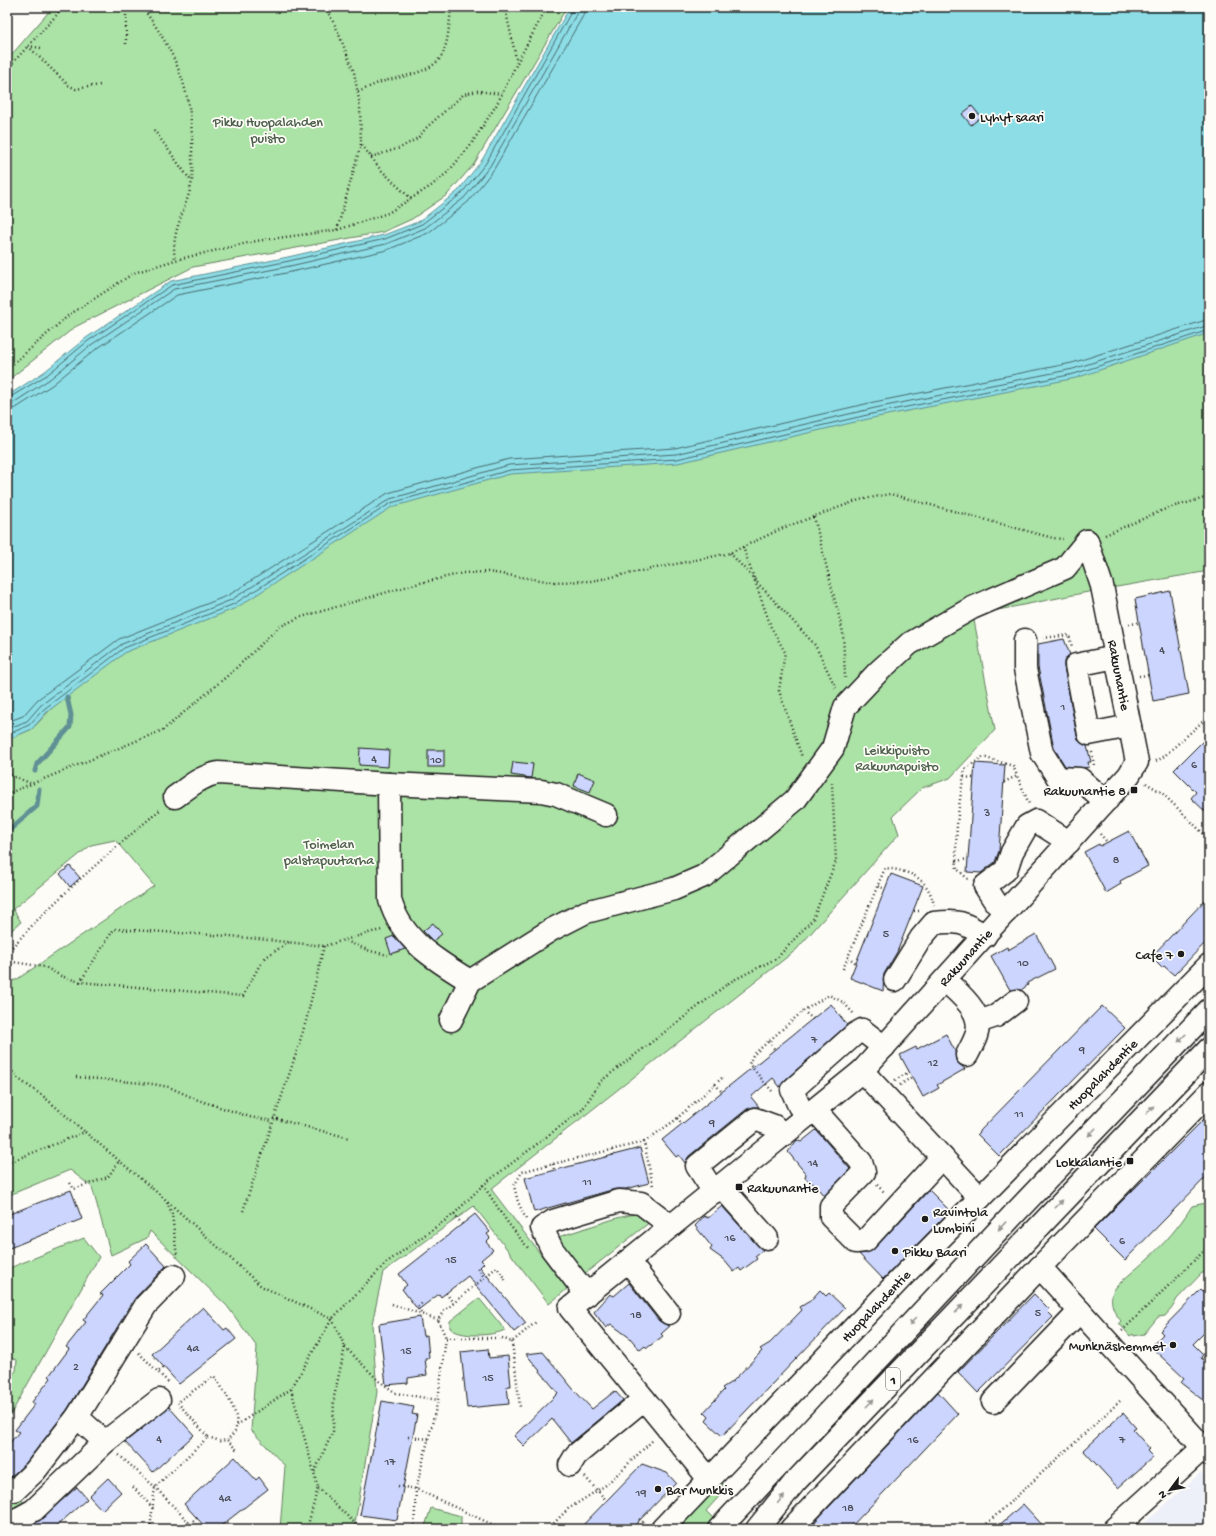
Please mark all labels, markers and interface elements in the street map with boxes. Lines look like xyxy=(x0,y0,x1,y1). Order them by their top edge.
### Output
place label: Lyhyt saari xyxy=(980,110,1044,127)
marker: Lyhyt saari xyxy=(967,111,977,121)
park label: Pikku Huopalahden puisto xyxy=(212,115,323,148)
street label: Rakuunantie xyxy=(1102,639,1133,713)
house number: 4 xyxy=(1159,644,1165,658)
house number: 1 xyxy=(1060,701,1066,715)
park label: Leikkipuisto Rakuunapuisto xyxy=(855,743,939,776)
house number: 4 xyxy=(371,753,377,767)
house number: 10 xyxy=(429,754,442,768)
house number: 6 xyxy=(1191,759,1198,773)
place label: Rakuunantie 8 xyxy=(1043,784,1126,801)
marker: Rakuunantie 8 xyxy=(1129,785,1139,795)
house number: 3 xyxy=(983,807,990,821)
park label: Toimelan palstapuutarha xyxy=(283,837,375,870)
house number: 8 xyxy=(1113,854,1120,868)
street label: Rakuunantie xyxy=(936,926,998,991)
house number: 5 xyxy=(883,928,889,942)
place label: Cafe 7 xyxy=(1136,948,1174,965)
marker: Cafe 7 xyxy=(1176,949,1186,959)
house number: 10 xyxy=(1016,957,1029,971)
one-way arrow xyxy=(1177,1033,1187,1043)
house number: 7 xyxy=(810,1034,818,1048)
street label: Huopalahdentie xyxy=(1065,1036,1143,1115)
house number: 9 xyxy=(1078,1044,1085,1058)
house number: 12 xyxy=(927,1057,938,1071)
one-way arrow xyxy=(1145,1105,1154,1115)
house number: 11 xyxy=(1013,1108,1024,1122)
house number: 9 xyxy=(708,1117,715,1131)
one-way arrow xyxy=(1087,1127,1097,1137)
place label: Lokkalantie xyxy=(1056,1155,1123,1172)
marker: Lokkalantie xyxy=(1125,1156,1135,1166)
house number: 14 xyxy=(807,1157,819,1171)
house number: 11 xyxy=(581,1176,592,1190)
place label: Rakuunantie xyxy=(747,1181,819,1198)
marker: Rakuunantie xyxy=(734,1182,744,1192)
one-way arrow xyxy=(1054,1199,1064,1209)
place label: Ravintola Lumbini xyxy=(933,1205,989,1238)
marker: Ravintola Lumbini xyxy=(920,1214,930,1224)
one-way arrow xyxy=(998,1221,1007,1231)
house number: 16 xyxy=(724,1232,736,1246)
house number: 6 xyxy=(1119,1235,1126,1249)
place label: Pikku Baari xyxy=(902,1245,967,1262)
marker: Pikku Baari xyxy=(890,1246,900,1256)
house number: 15 xyxy=(444,1254,457,1268)
street label: Huopalahdentie xyxy=(839,1267,916,1347)
one-way arrow xyxy=(954,1304,964,1314)
house number: 5 xyxy=(1035,1307,1041,1321)
house number: 18 xyxy=(629,1309,642,1323)
one-way arrow xyxy=(909,1316,918,1326)
place label: Munknäshemmet xyxy=(1069,1339,1166,1356)
marker: Munknäshemmet xyxy=(1168,1340,1178,1350)
house number: 4a xyxy=(187,1342,200,1356)
house number: 15 xyxy=(399,1345,412,1359)
house number: 2 xyxy=(73,1361,79,1375)
road number: 1 xyxy=(886,1368,900,1390)
house number: 15 xyxy=(481,1372,494,1386)
one-way arrow xyxy=(865,1398,874,1409)
house number: 4 xyxy=(156,1433,162,1447)
house number: 16 xyxy=(907,1434,919,1448)
house number: 7 xyxy=(1118,1434,1126,1448)
house number: 17 xyxy=(383,1456,396,1470)
north arrow xyxy=(1150,1470,1190,1510)
place label: Bar Munkkis xyxy=(665,1483,734,1500)
marker: Bar Munkkis xyxy=(653,1484,663,1494)
house number: 19 xyxy=(635,1487,646,1501)
text: N xyxy=(1156,1488,1170,1500)
house number: 4a xyxy=(219,1492,232,1506)
one-way arrow xyxy=(777,1493,786,1504)
house number: 18 xyxy=(841,1502,854,1516)

